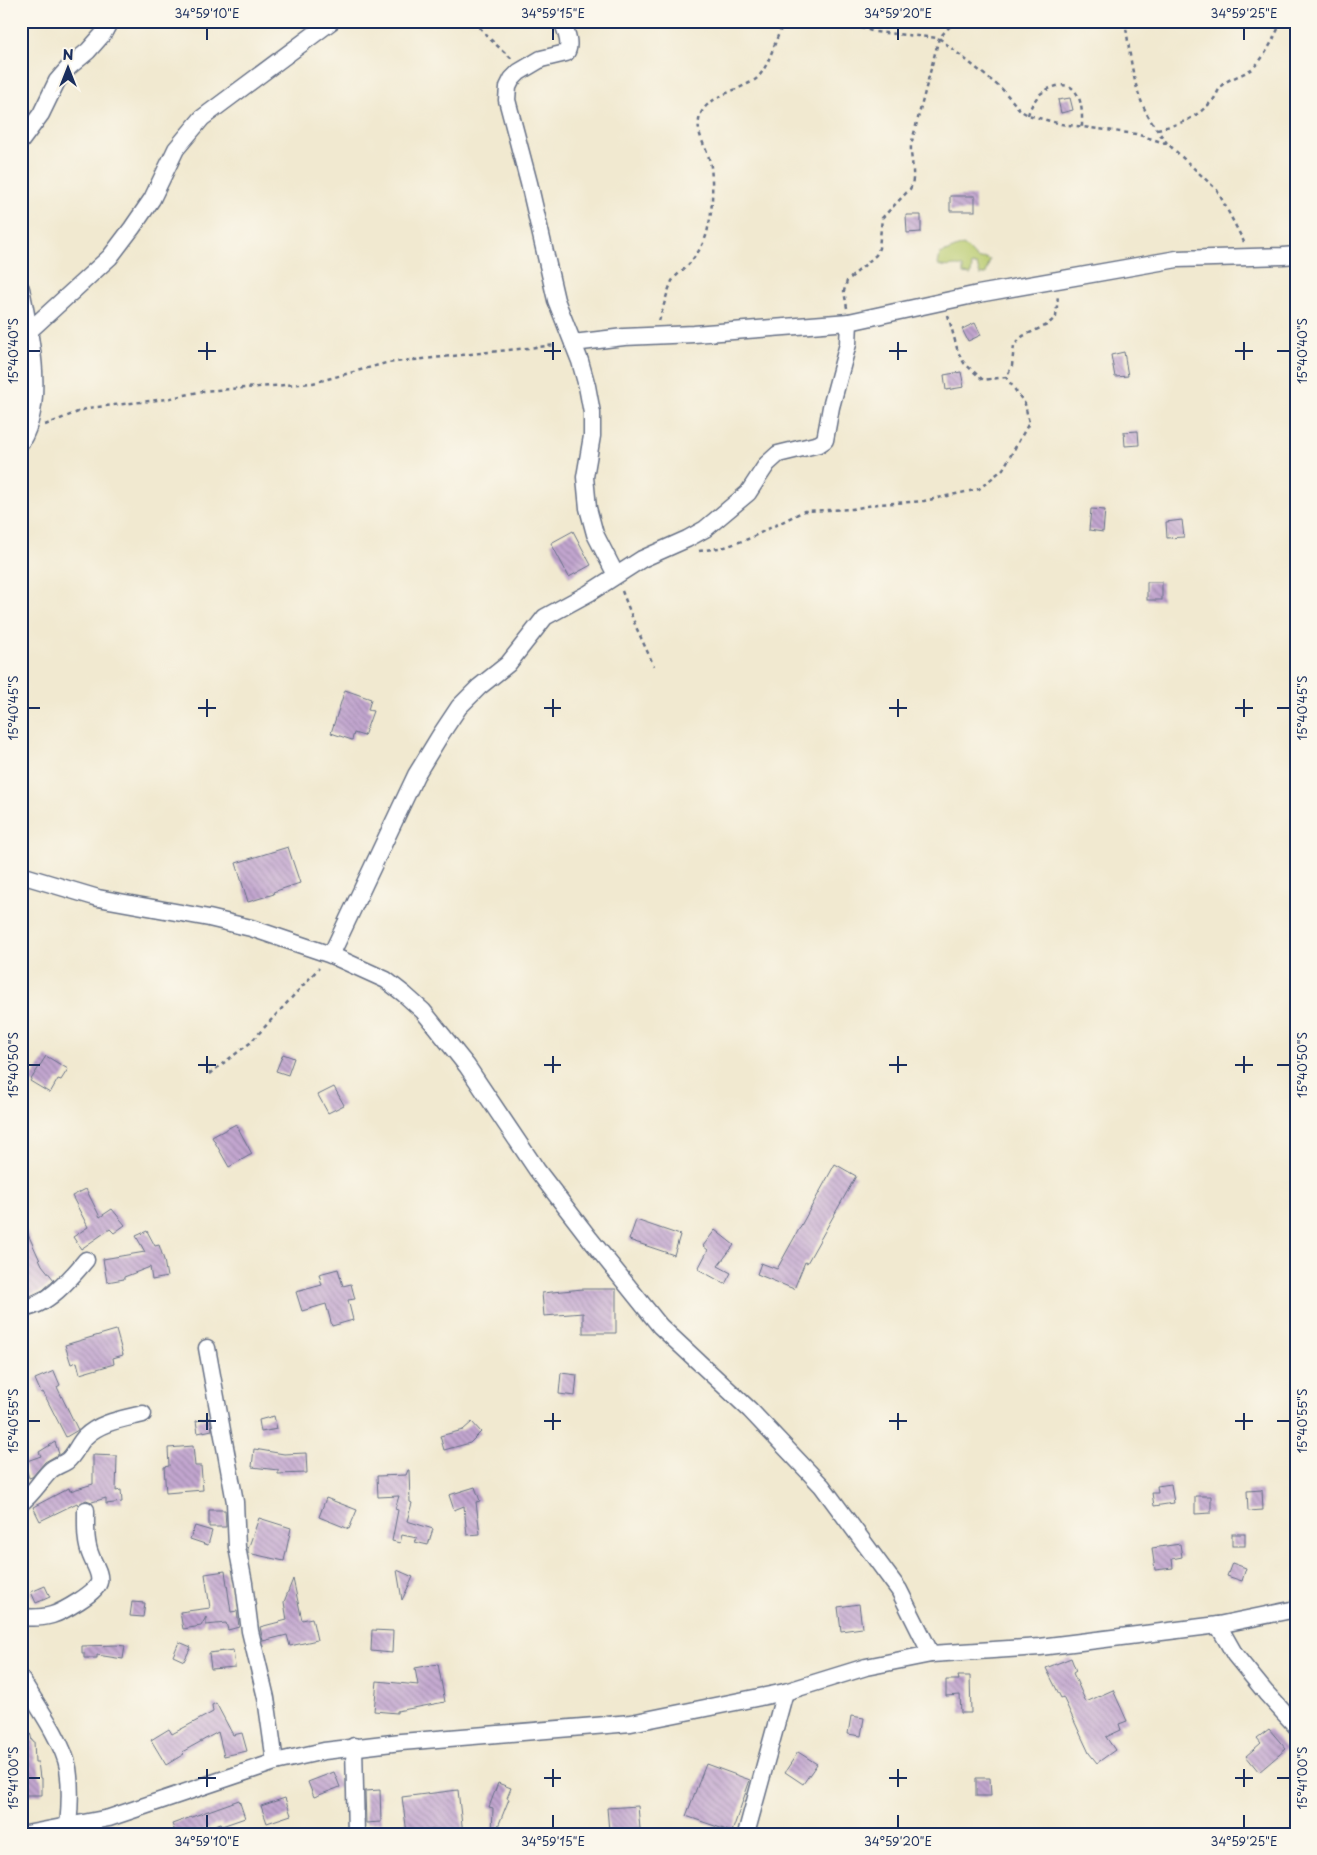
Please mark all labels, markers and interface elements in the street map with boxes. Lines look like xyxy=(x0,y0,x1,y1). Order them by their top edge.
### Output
text: 34°59'10"E xyxy=(174,4,240,22)
text: 34°59'15"E xyxy=(521,4,585,22)
text: 34°59'20"E xyxy=(864,4,932,22)
text: 34°59'25"E xyxy=(1211,4,1278,22)
north arrow xyxy=(42,42,92,92)
text: N xyxy=(62,44,74,65)
text: 15°40'40"S xyxy=(4,318,22,384)
text: 15°40'40"S xyxy=(1293,318,1311,384)
text: 15°40'45"S xyxy=(4,676,22,740)
text: 15°40'45"S xyxy=(1293,676,1311,740)
text: 15°40'50"S xyxy=(4,1032,22,1098)
text: 15°40'50"S xyxy=(1293,1032,1311,1098)
text: 15°40'55"S xyxy=(4,1388,22,1454)
text: 15°40'55"S xyxy=(1293,1388,1311,1454)
text: 15°41'00"S xyxy=(4,1746,22,1810)
text: 15°41'00"S xyxy=(1293,1746,1311,1810)
text: 34°59'10"E xyxy=(174,1832,240,1850)
text: 34°59'15"E xyxy=(521,1832,585,1850)
text: 34°59'20"E xyxy=(864,1832,932,1850)
text: 34°59'25"E xyxy=(1211,1832,1278,1850)

